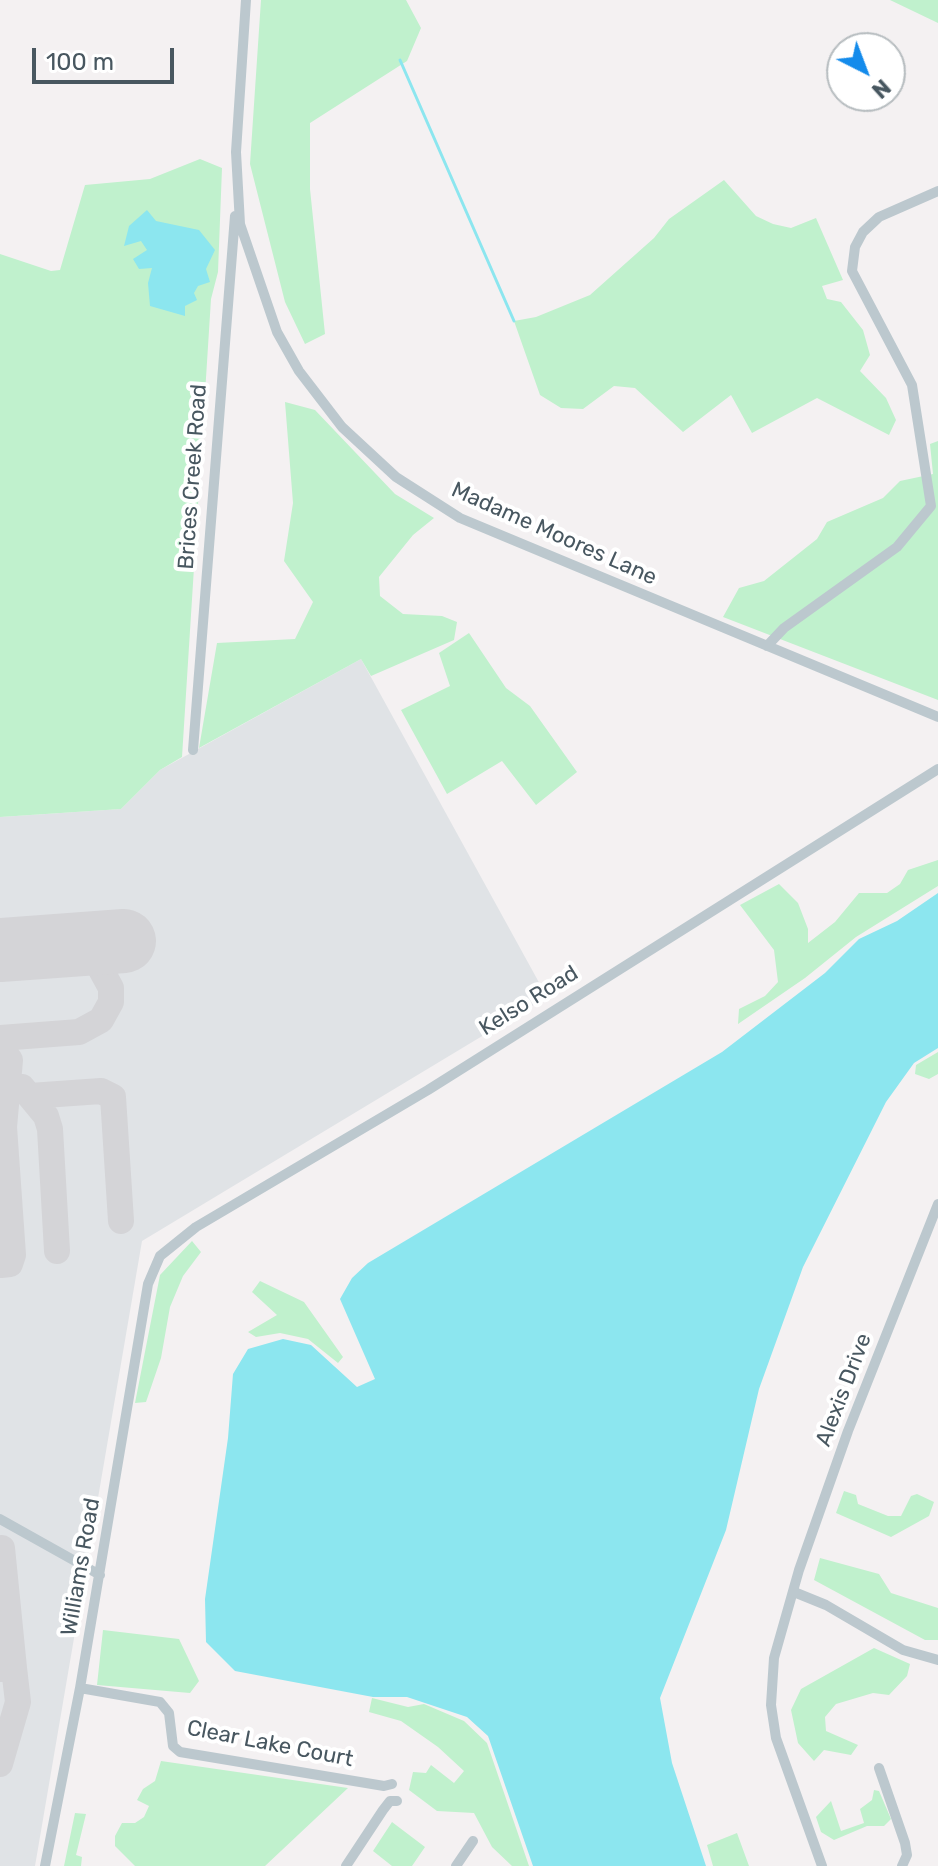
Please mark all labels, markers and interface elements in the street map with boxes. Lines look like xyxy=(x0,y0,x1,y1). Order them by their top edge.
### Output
scale bar xyxy=(36,32,178,82)
north arrow xyxy=(826,32,906,112)
text: 100 m xyxy=(46,48,114,76)
text: N xyxy=(866,73,896,104)
street label: Brices Creek Road xyxy=(173,383,213,571)
street label: Madame Moores Lane xyxy=(447,477,661,591)
street label: Kelso Road xyxy=(475,960,583,1042)
street label: Alexis Drive xyxy=(810,1330,878,1450)
street label: Williams Road xyxy=(56,1496,106,1638)
street label: Clear Lake Court xyxy=(185,1715,355,1773)

